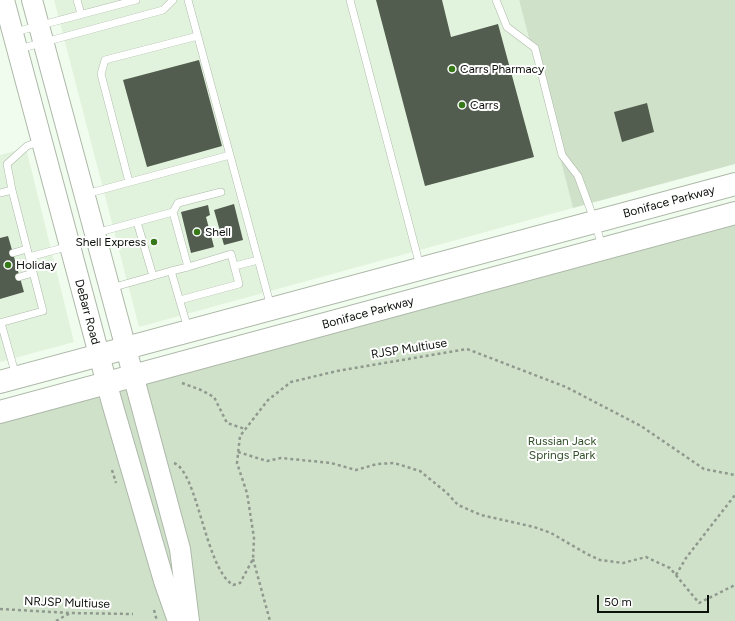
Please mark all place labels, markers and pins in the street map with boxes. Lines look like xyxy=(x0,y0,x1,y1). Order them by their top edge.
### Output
place label: Carrs Pharmacy xyxy=(460,62,544,76)
marker: Carrs Pharmacy xyxy=(447,64,457,74)
place label: Carrs xyxy=(470,98,498,112)
marker: Carrs xyxy=(457,100,467,110)
place label: Shell xyxy=(205,225,231,239)
marker: Shell xyxy=(192,227,202,237)
place label: Shell Express xyxy=(75,235,146,249)
marker: Shell Express xyxy=(149,237,159,247)
place label: Holiday xyxy=(16,258,57,272)
marker: Holiday xyxy=(3,260,13,270)

